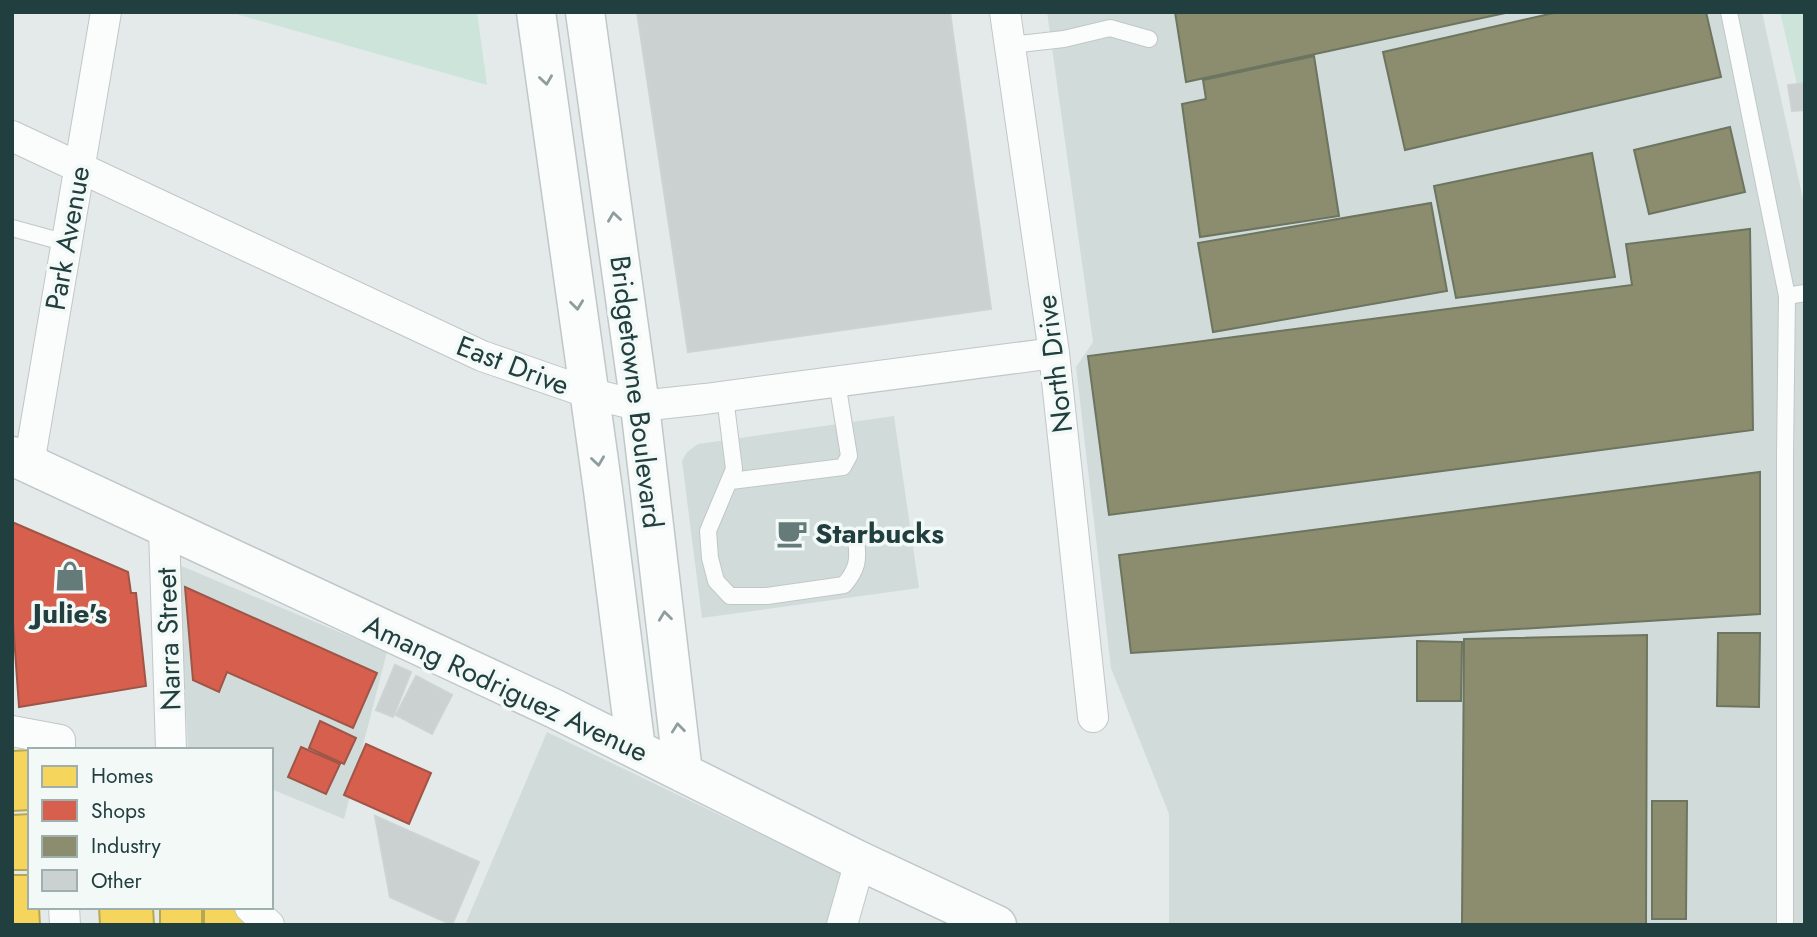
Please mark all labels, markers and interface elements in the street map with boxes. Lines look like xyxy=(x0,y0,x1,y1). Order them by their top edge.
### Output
one-way arrow xyxy=(538,74,553,86)
street label: Park Avenue xyxy=(35,163,100,313)
one-way arrow xyxy=(607,211,622,223)
street label: Bridgetowne Boulevard xyxy=(599,253,674,531)
street label: North Drive xyxy=(1026,293,1083,435)
one-way arrow xyxy=(569,299,584,311)
street label: East Drive xyxy=(451,325,575,406)
one-way arrow xyxy=(591,455,606,467)
place label: Starbucks xyxy=(815,513,944,554)
cafe icon: Starbucks xyxy=(775,516,809,550)
shop icon: Julie's xyxy=(53,559,87,593)
street label: Narra Street xyxy=(146,567,191,711)
place label: Julie's xyxy=(28,593,107,634)
street label: Amang Rodriguez Avenue xyxy=(357,604,655,773)
one-way arrow xyxy=(658,610,673,622)
one-way arrow xyxy=(671,723,686,734)
legend xyxy=(28,748,273,909)
text: Homes xyxy=(91,761,153,791)
text: Shops xyxy=(91,796,145,826)
text: Industry xyxy=(91,831,162,861)
text: Other xyxy=(91,866,142,896)

